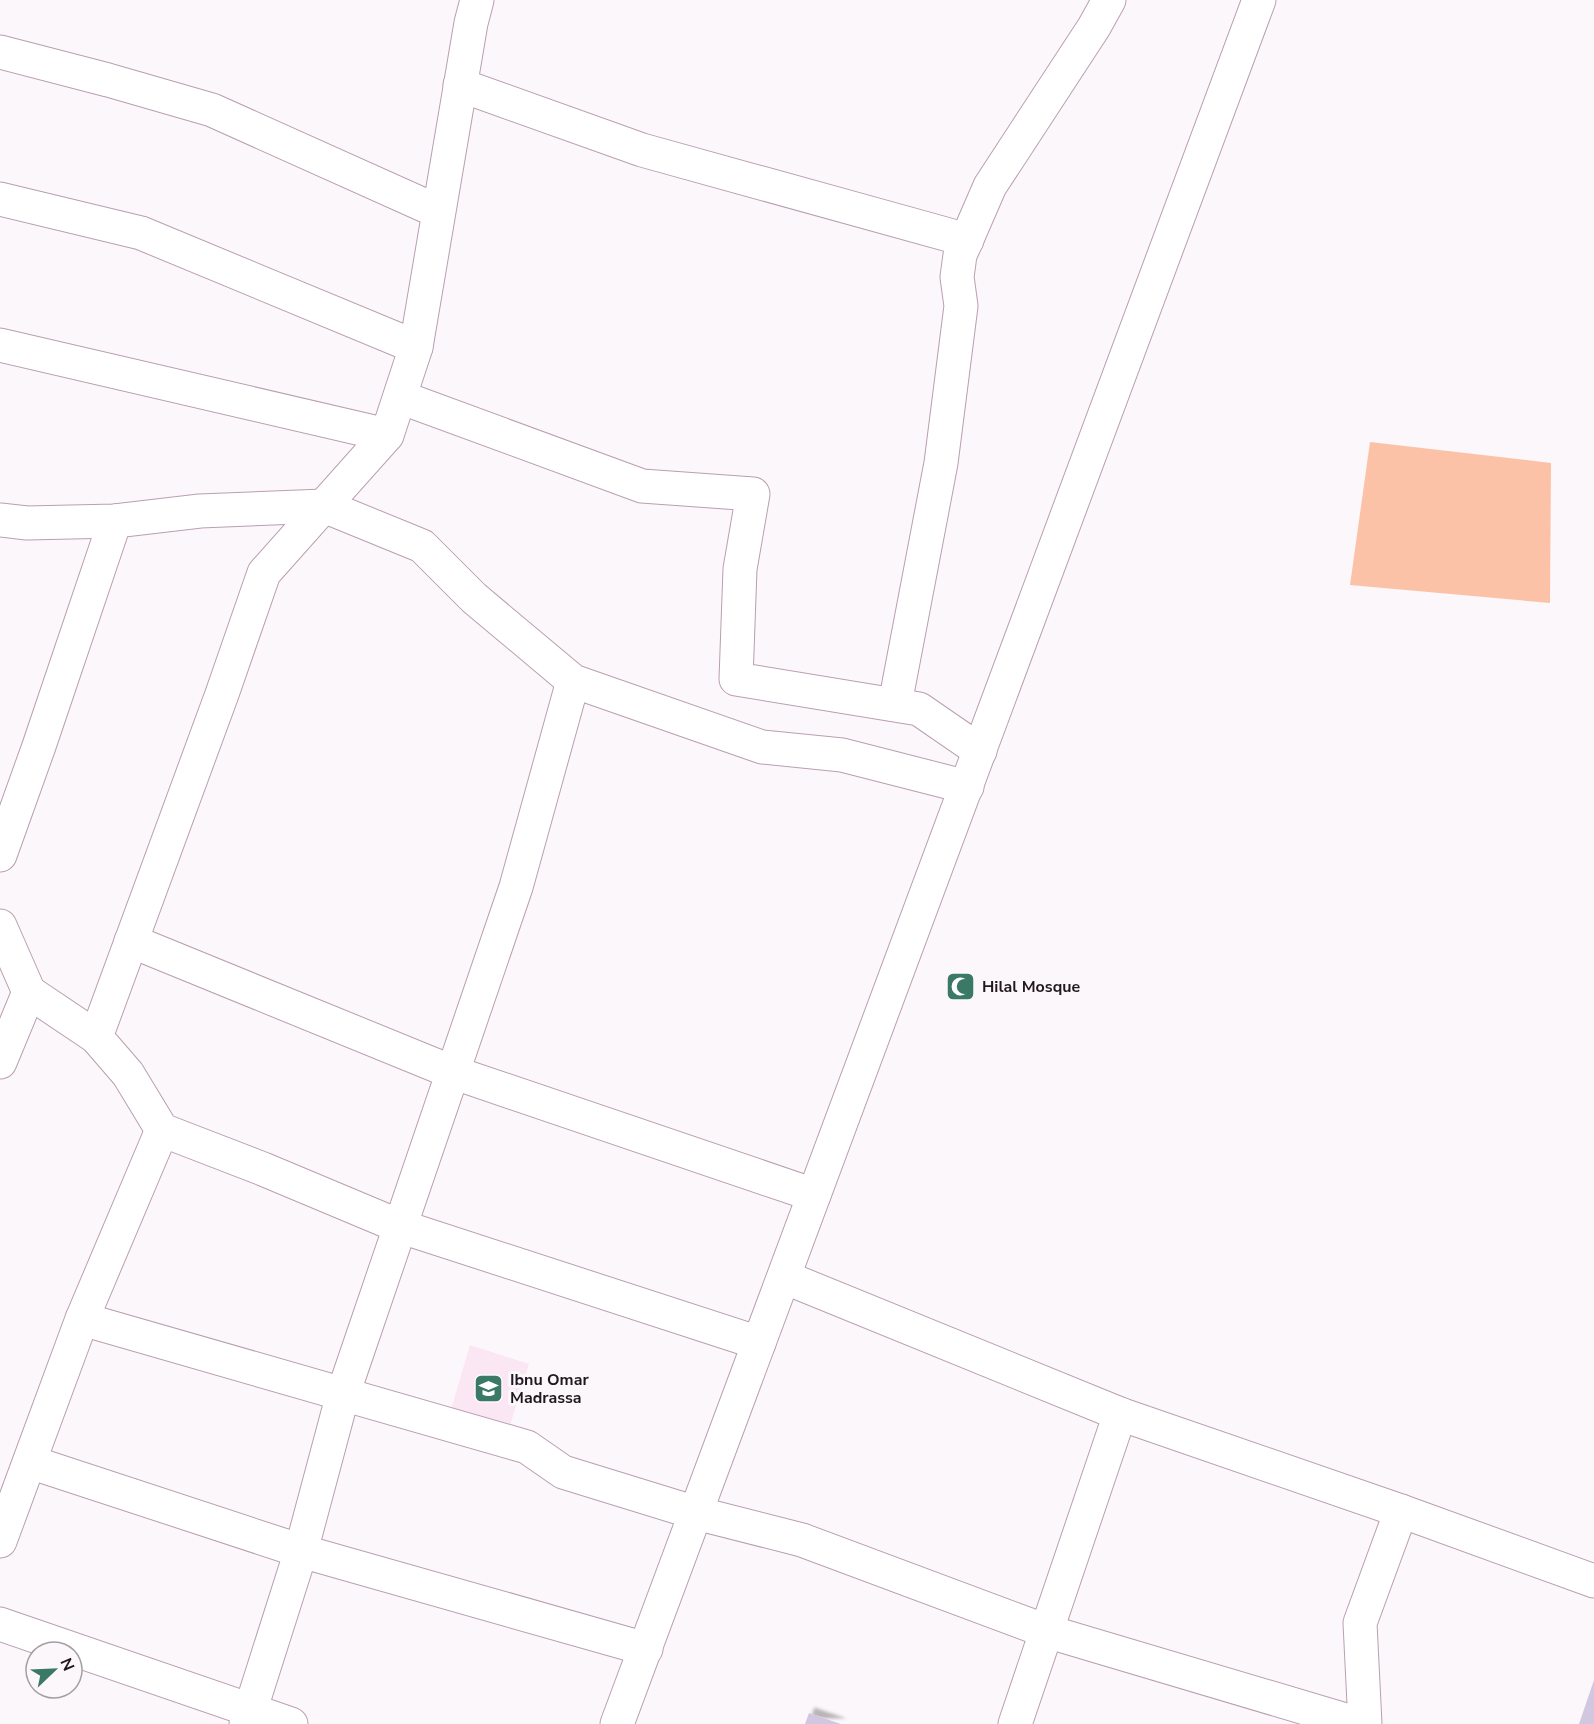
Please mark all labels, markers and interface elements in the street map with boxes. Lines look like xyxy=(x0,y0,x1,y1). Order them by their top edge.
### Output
mosque icon: Hilal Mosque xyxy=(945,970,977,1002)
place label: Hilal Mosque xyxy=(982,976,1081,998)
place label: Ibnu Omar Madrassa xyxy=(510,1369,589,1409)
school or university icon: Ibnu Omar Madrassa xyxy=(473,1372,505,1404)
north arrow xyxy=(24,1640,84,1700)
text: N xyxy=(54,1655,79,1674)

